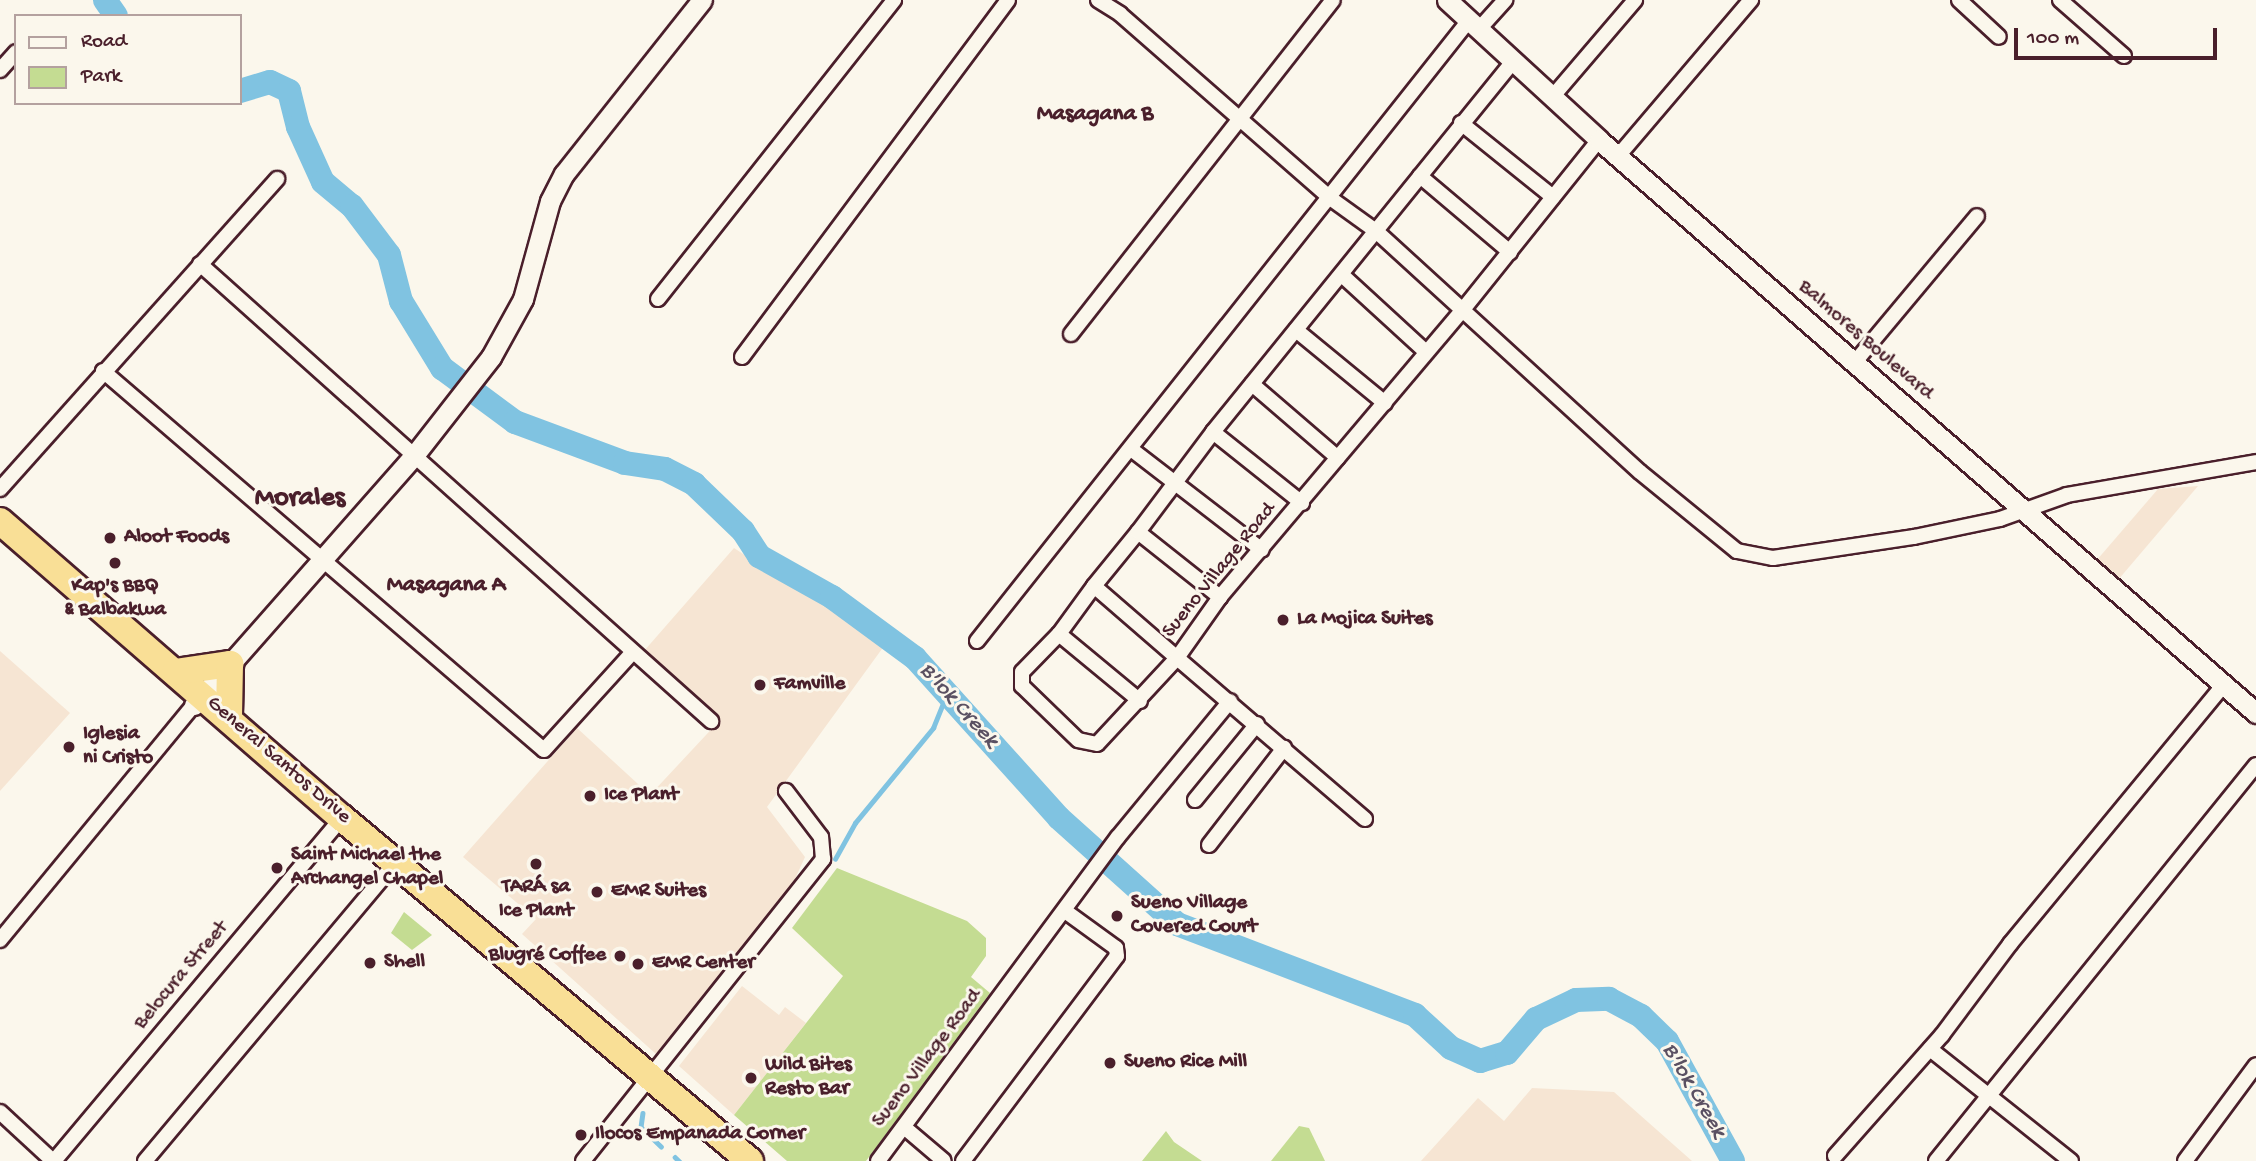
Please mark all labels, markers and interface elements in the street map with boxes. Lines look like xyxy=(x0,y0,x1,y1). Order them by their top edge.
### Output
legend xyxy=(14,14,242,105)
scale bar xyxy=(2018,14,2221,58)
text: 100 m xyxy=(2027,27,2079,52)
text: Road xyxy=(81,30,127,55)
text: Park xyxy=(81,65,121,90)
district label: Masagana B xyxy=(1037,101,1153,129)
street label: Balmores Boulevard xyxy=(1792,275,1938,407)
district label: Morales xyxy=(255,482,345,516)
street label: Sueno Village Road xyxy=(1158,498,1282,644)
place label: Aloot Foods xyxy=(124,525,229,551)
marker: Aloot Foods xyxy=(102,530,118,546)
marker: Kap's BBQ & Balbakwa xyxy=(107,555,123,571)
district label: Masagana A xyxy=(387,572,505,600)
place label: Kap's BBQ & Balbakwa xyxy=(64,574,166,624)
place label: La Mojica Suites xyxy=(1297,607,1433,633)
marker: La Mojica Suites xyxy=(1275,612,1291,628)
water label: B'lok Creek xyxy=(913,658,1003,754)
place label: Famville xyxy=(774,672,845,698)
marker: Famville xyxy=(752,677,768,693)
street label: General Santos Drive xyxy=(201,691,355,831)
place label: Iglesia ni Cristo xyxy=(83,722,153,772)
marker: Iglesia ni Cristo xyxy=(61,739,77,755)
place label: Ice Plant xyxy=(604,783,678,809)
marker: Ice Plant xyxy=(582,788,598,804)
place label: Saint Michael the Archangel Chapel xyxy=(291,843,443,893)
marker: TARÁ sa Ice Plant xyxy=(528,856,544,872)
marker: Saint Michael the Archangel Chapel xyxy=(269,860,285,876)
place label: TARÁ sa Ice Plant xyxy=(499,875,573,925)
place label: EMR Suites xyxy=(611,879,706,905)
marker: EMR Suites xyxy=(589,884,605,900)
place label: Sueno Village Covered Court xyxy=(1131,891,1257,941)
marker: Sueno Village Covered Court xyxy=(1109,908,1125,924)
street label: Belocura Street xyxy=(129,917,235,1035)
place label: Blugré Coffee xyxy=(489,943,606,969)
marker: Blugré Coffee xyxy=(612,948,628,964)
place label: Shell xyxy=(384,950,425,976)
place label: EMR Center xyxy=(652,951,755,977)
marker: Shell xyxy=(362,955,378,971)
marker: EMR Center xyxy=(630,956,646,972)
street label: Sueno Village Road xyxy=(868,985,988,1133)
water label: B'lok Creek xyxy=(1655,1039,1731,1143)
place label: Sueno Rice Mill xyxy=(1124,1050,1247,1076)
place label: Wild Bites Resto Bar xyxy=(765,1053,852,1103)
marker: Sueno Rice Mill xyxy=(1102,1055,1118,1071)
marker: Wild Bites Resto Bar xyxy=(743,1070,759,1086)
place label: Ilocos Empanada Corner xyxy=(595,1122,805,1148)
marker: Ilocos Empanada Corner xyxy=(573,1127,589,1143)

